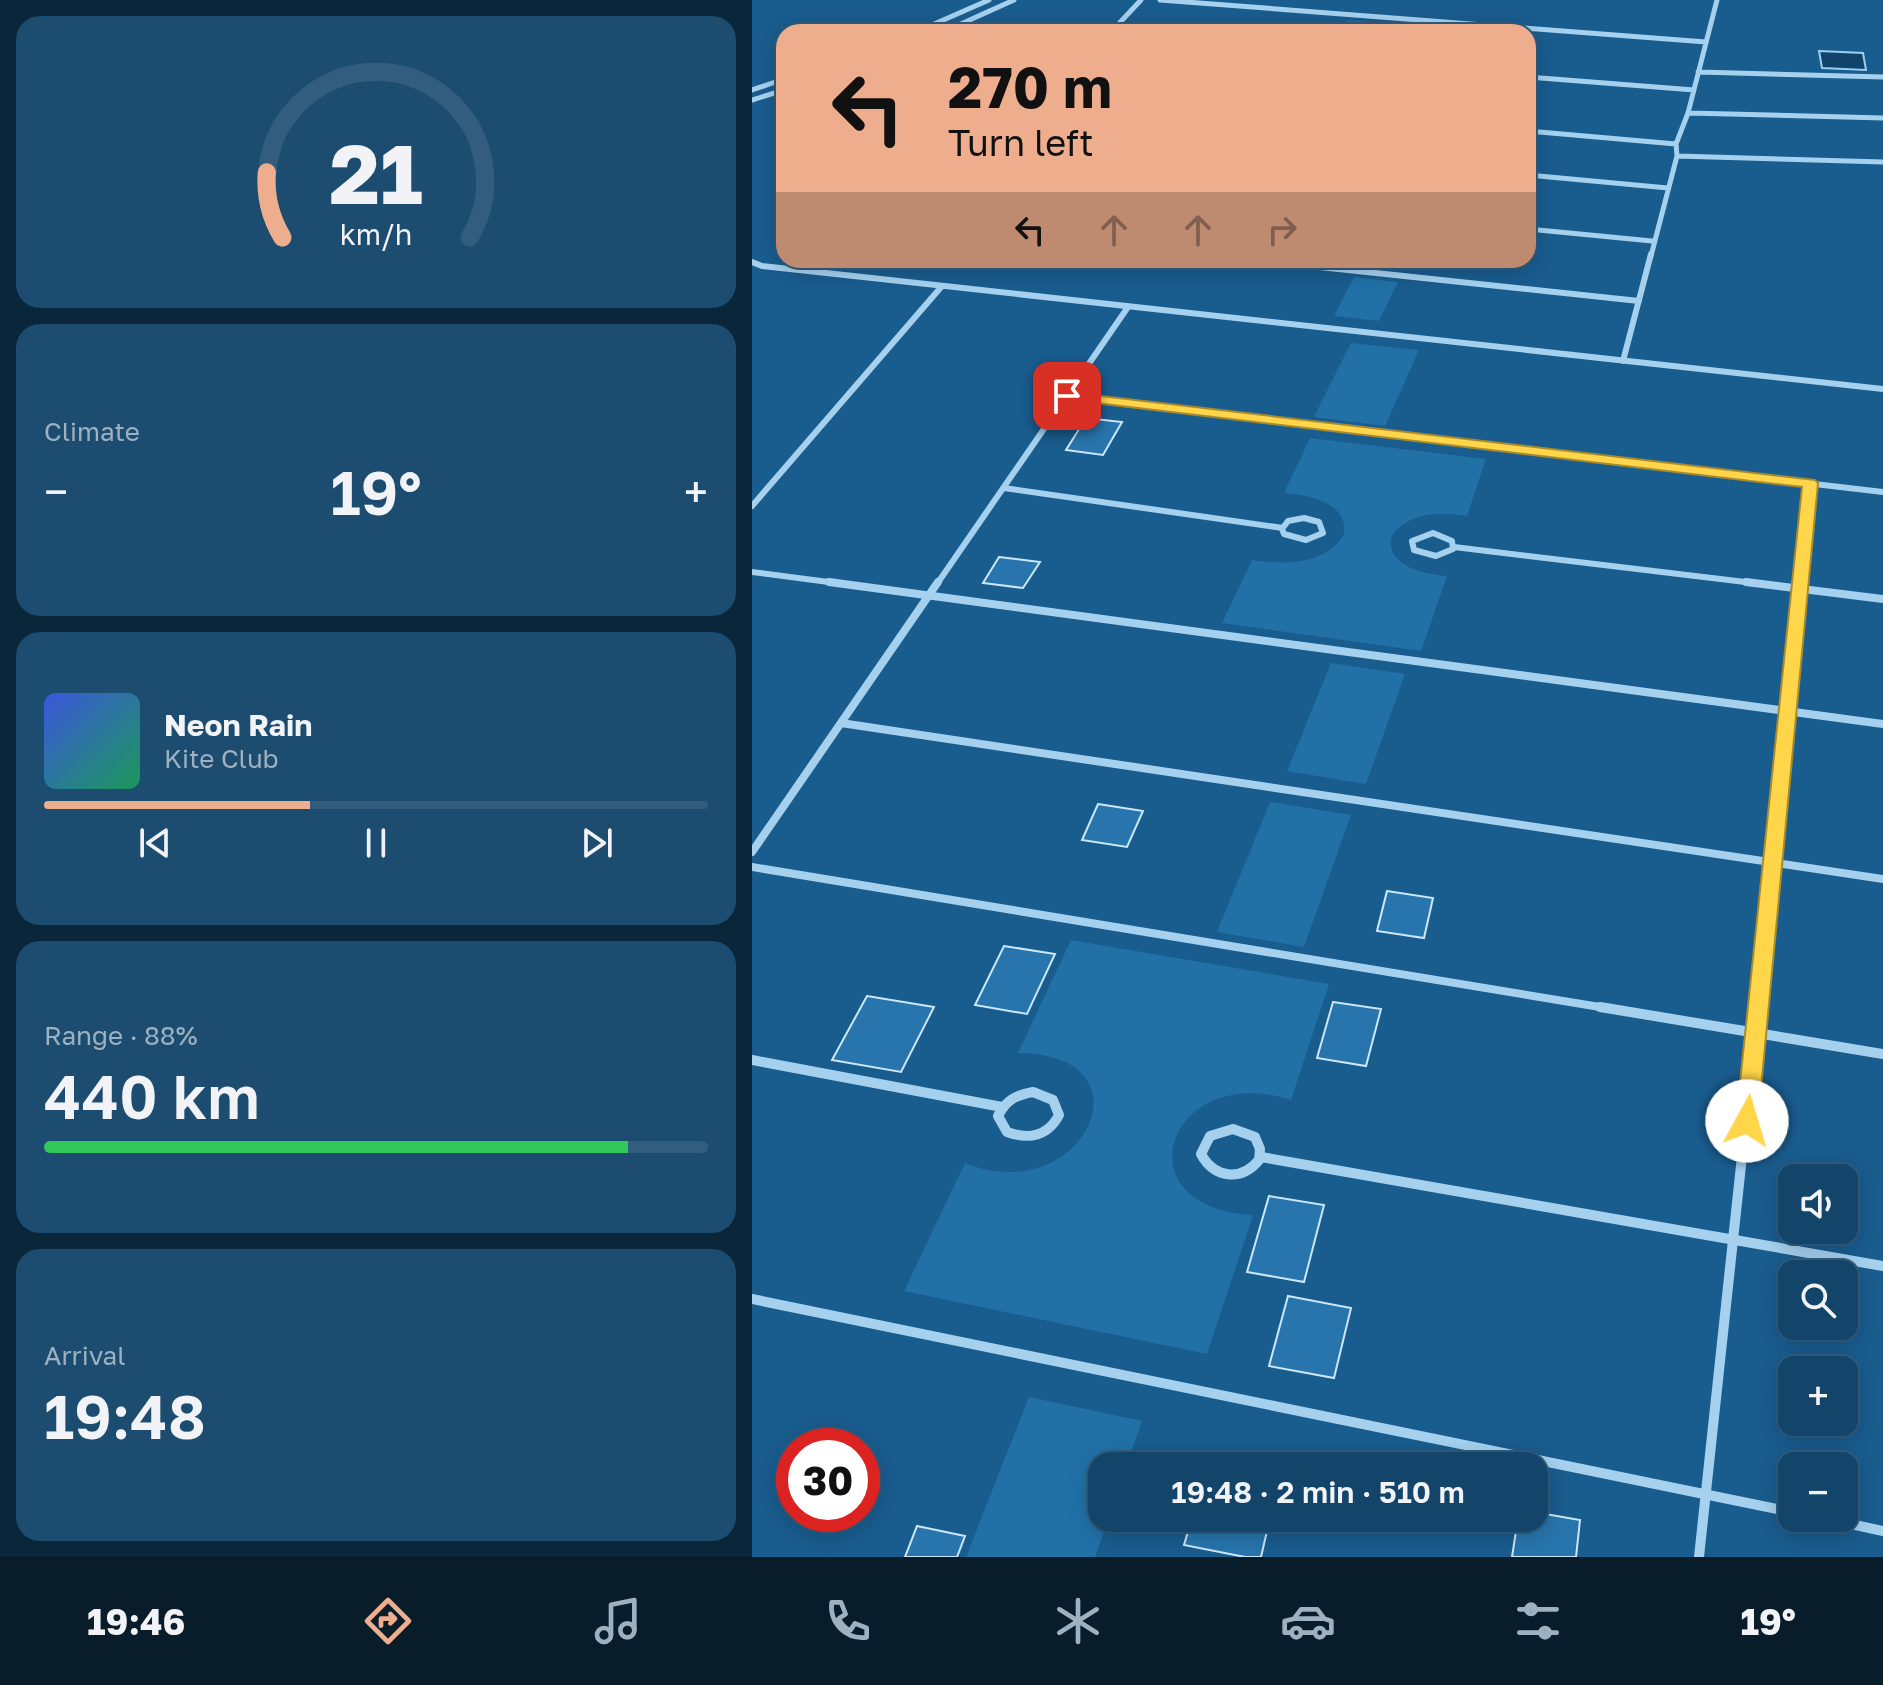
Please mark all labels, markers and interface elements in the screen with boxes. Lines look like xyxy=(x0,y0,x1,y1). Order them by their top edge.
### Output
text: 270 m xyxy=(948,53,1112,120)
icon: left xyxy=(816,56,920,160)
text: Turn left xyxy=(948,121,1094,164)
text: 21 xyxy=(329,122,423,222)
icon: left xyxy=(1008,208,1052,252)
icon: ahead xyxy=(1092,208,1136,252)
icon: ahead xyxy=(1176,208,1220,252)
icon: right xyxy=(1260,208,1304,252)
text: km/h xyxy=(340,217,412,251)
pin xyxy=(1033,362,1101,430)
icon: arrive xyxy=(1045,374,1089,418)
text: Climate xyxy=(44,416,140,447)
text: 19° xyxy=(330,456,422,528)
text: − xyxy=(44,465,68,518)
text: + xyxy=(684,465,708,518)
text: Neon Rain xyxy=(164,707,312,743)
text: Kite Club xyxy=(164,743,279,774)
icon: previous xyxy=(133,821,177,865)
icon: pause xyxy=(354,821,398,865)
icon: next xyxy=(575,821,619,865)
text: Range · 88% xyxy=(44,1020,198,1051)
text: 440 km xyxy=(44,1060,260,1132)
position arrow xyxy=(1705,1079,1789,1163)
map controls xyxy=(1778,1164,1858,1532)
button: sound xyxy=(1778,1164,1858,1244)
button: search xyxy=(1778,1260,1858,1340)
text: Arrival xyxy=(44,1340,125,1371)
button: + xyxy=(1778,1356,1858,1436)
text: 19:48 xyxy=(44,1380,206,1452)
speed limit sign: 30 xyxy=(776,1428,880,1532)
button: − xyxy=(1778,1452,1858,1532)
text: 19:48 · 2 min · 510 m xyxy=(1171,1474,1465,1510)
icon: directions xyxy=(360,1593,416,1649)
icon: music xyxy=(590,1593,646,1649)
icon: phone xyxy=(820,1593,876,1649)
icon: climate xyxy=(1050,1593,1106,1649)
icon: car xyxy=(1280,1593,1336,1649)
icon: filters xyxy=(1510,1593,1566,1649)
text: 19:46 xyxy=(87,1600,185,1643)
text: 19° xyxy=(1740,1600,1796,1643)

